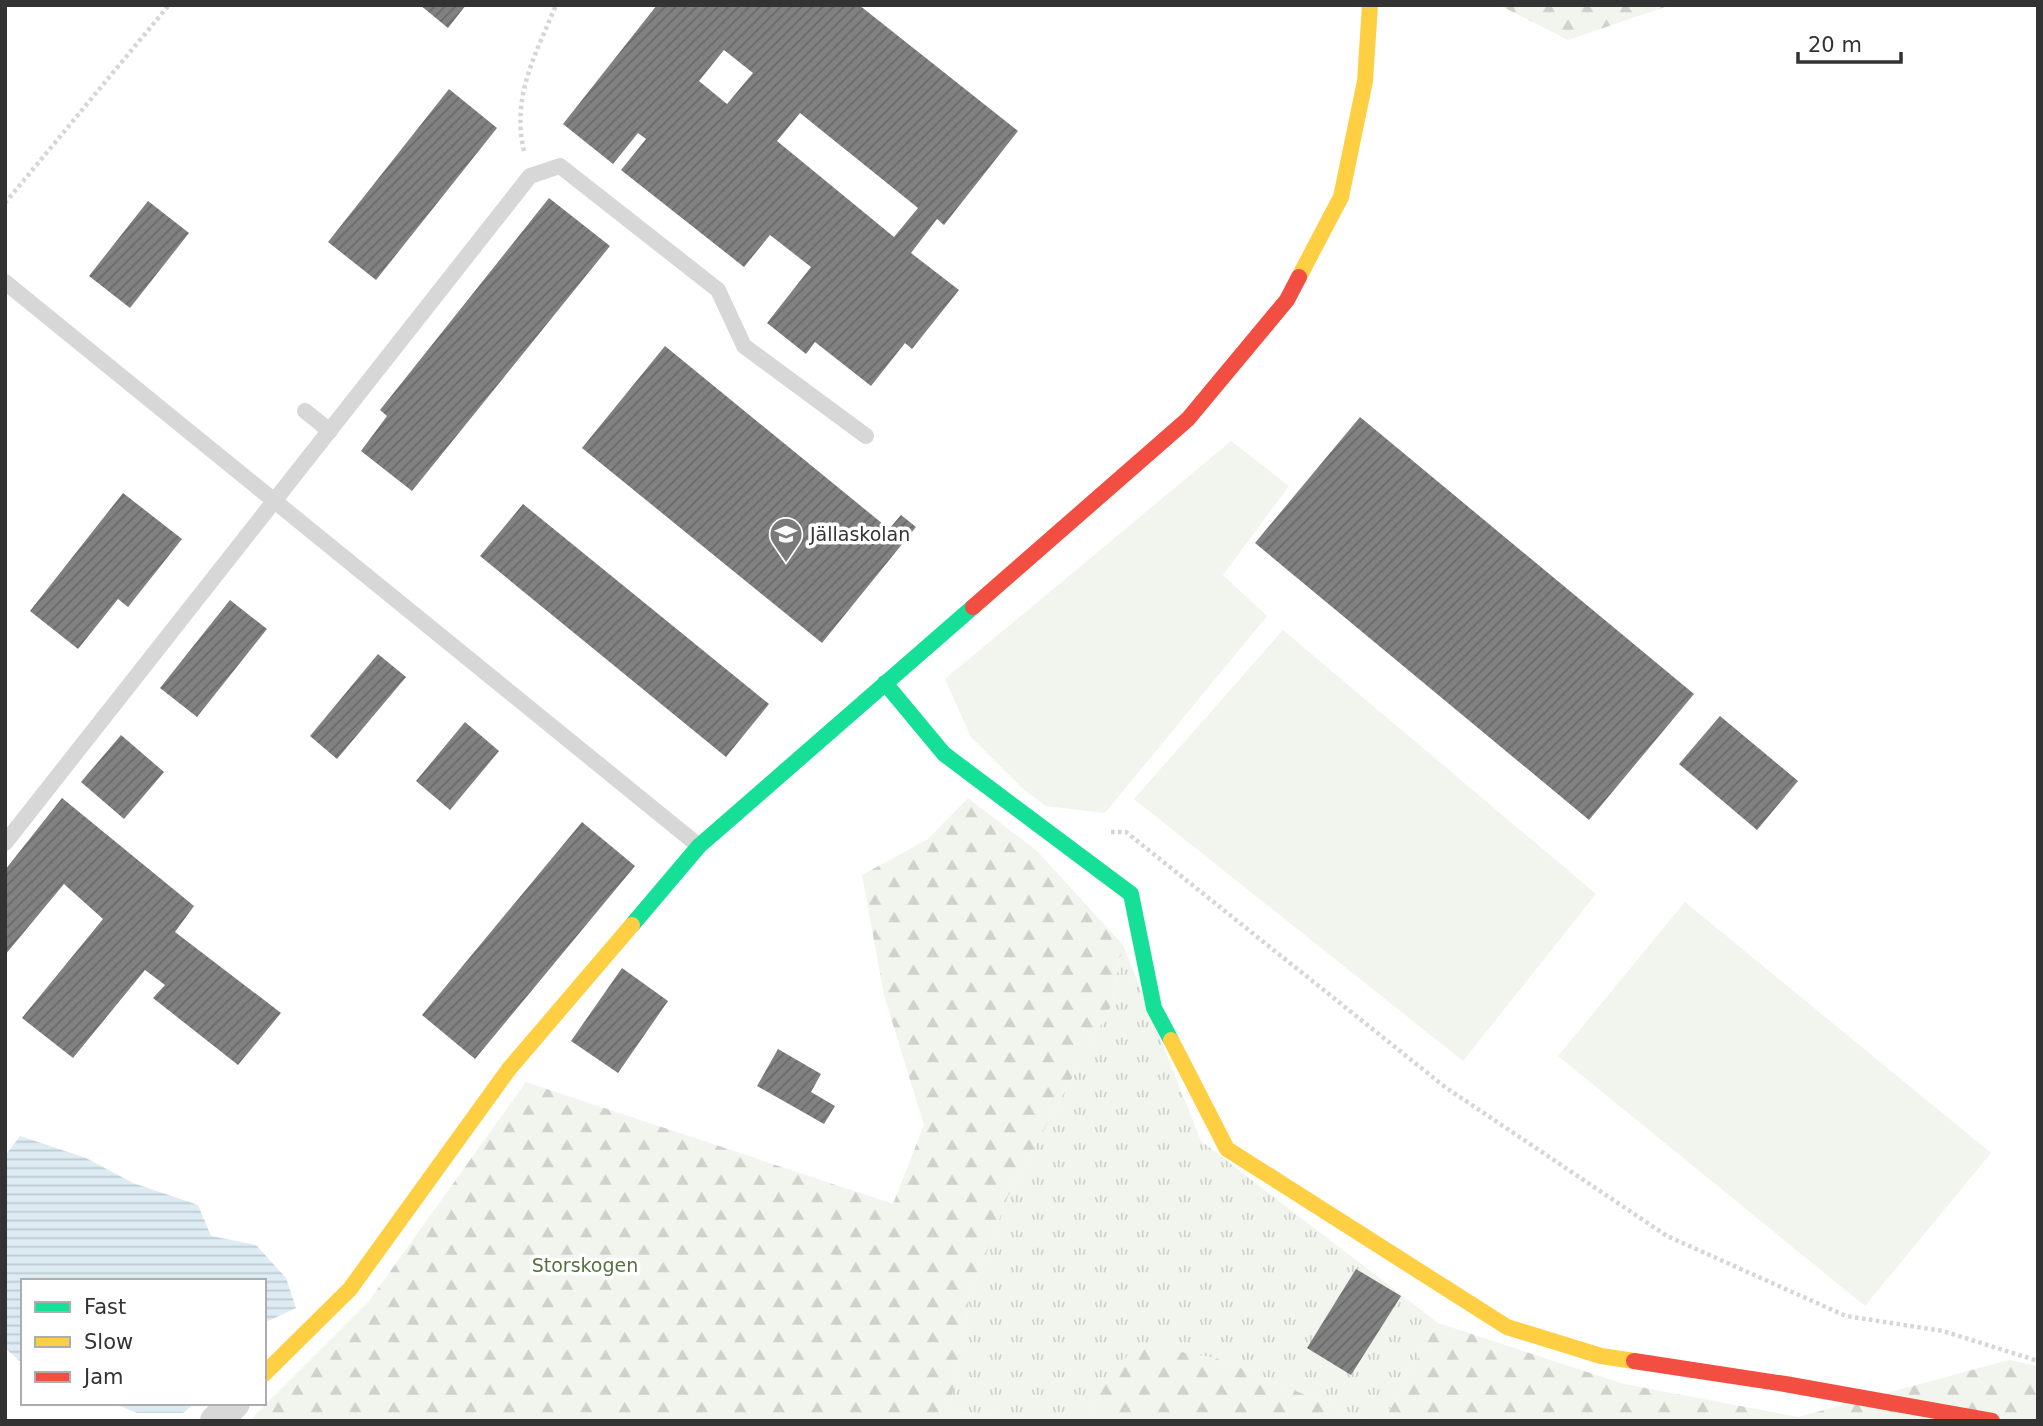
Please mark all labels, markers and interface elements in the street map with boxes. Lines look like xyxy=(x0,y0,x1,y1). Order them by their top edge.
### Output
scale bar xyxy=(1798,21,1901,65)
text: 20 m xyxy=(1808,33,1862,57)
school or university icon: Jällaskolan xyxy=(767,515,805,564)
place label: Jällaskolan xyxy=(809,523,910,545)
park label: Storskogen xyxy=(532,1254,638,1276)
legend xyxy=(21,1279,266,1405)
text: Fast xyxy=(84,1295,126,1319)
text: Slow xyxy=(84,1330,133,1354)
text: Jam xyxy=(82,1365,124,1389)

